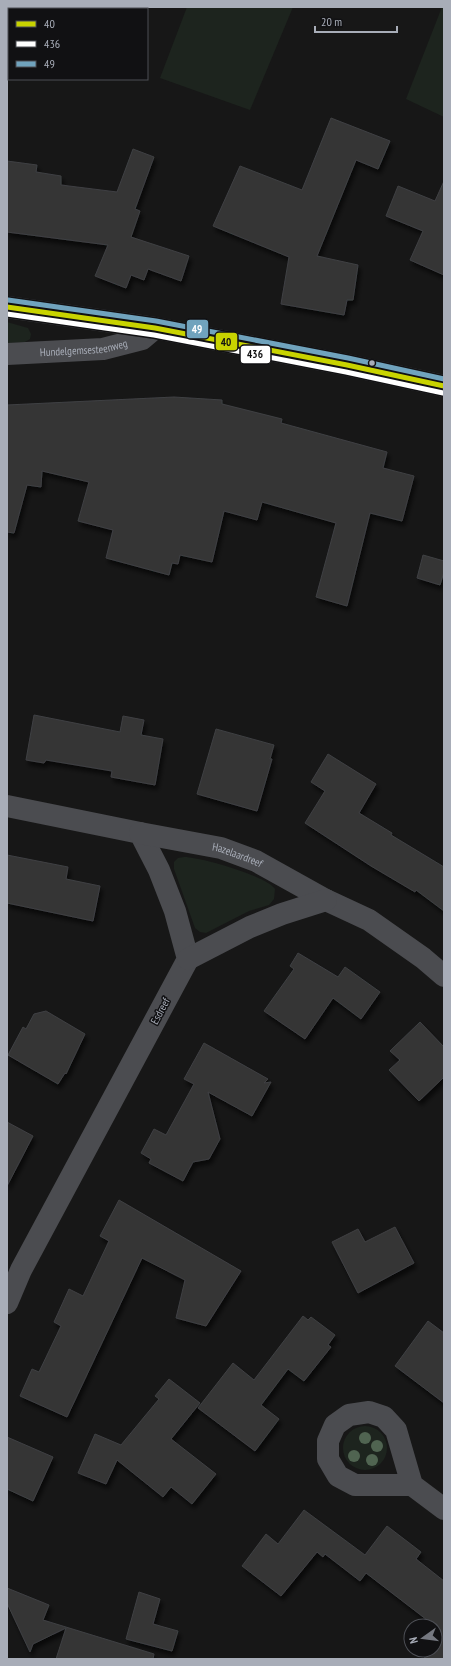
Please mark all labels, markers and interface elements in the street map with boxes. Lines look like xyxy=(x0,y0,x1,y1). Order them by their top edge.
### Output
legend xyxy=(8,8,148,80)
scale bar xyxy=(315,8,397,34)
text: 20 m xyxy=(321,14,342,29)
text: 40 xyxy=(44,16,55,31)
text: 436 xyxy=(44,36,60,51)
text: 49 xyxy=(44,56,55,71)
line badge: 49 xyxy=(186,319,209,339)
text: 49 xyxy=(192,322,202,336)
line badge: 40 xyxy=(215,332,238,351)
text: 40 xyxy=(221,335,231,349)
street label: Hundelgemsesteenweg xyxy=(39,336,129,359)
line badge: 436 xyxy=(240,345,271,364)
text: 436 xyxy=(247,347,263,361)
unlabelled marker xyxy=(367,358,377,368)
street label: Hazelaardreef xyxy=(211,840,266,871)
street label: Esdreef xyxy=(147,994,173,1027)
north arrow xyxy=(403,1618,443,1658)
text: N xyxy=(406,1636,421,1645)

